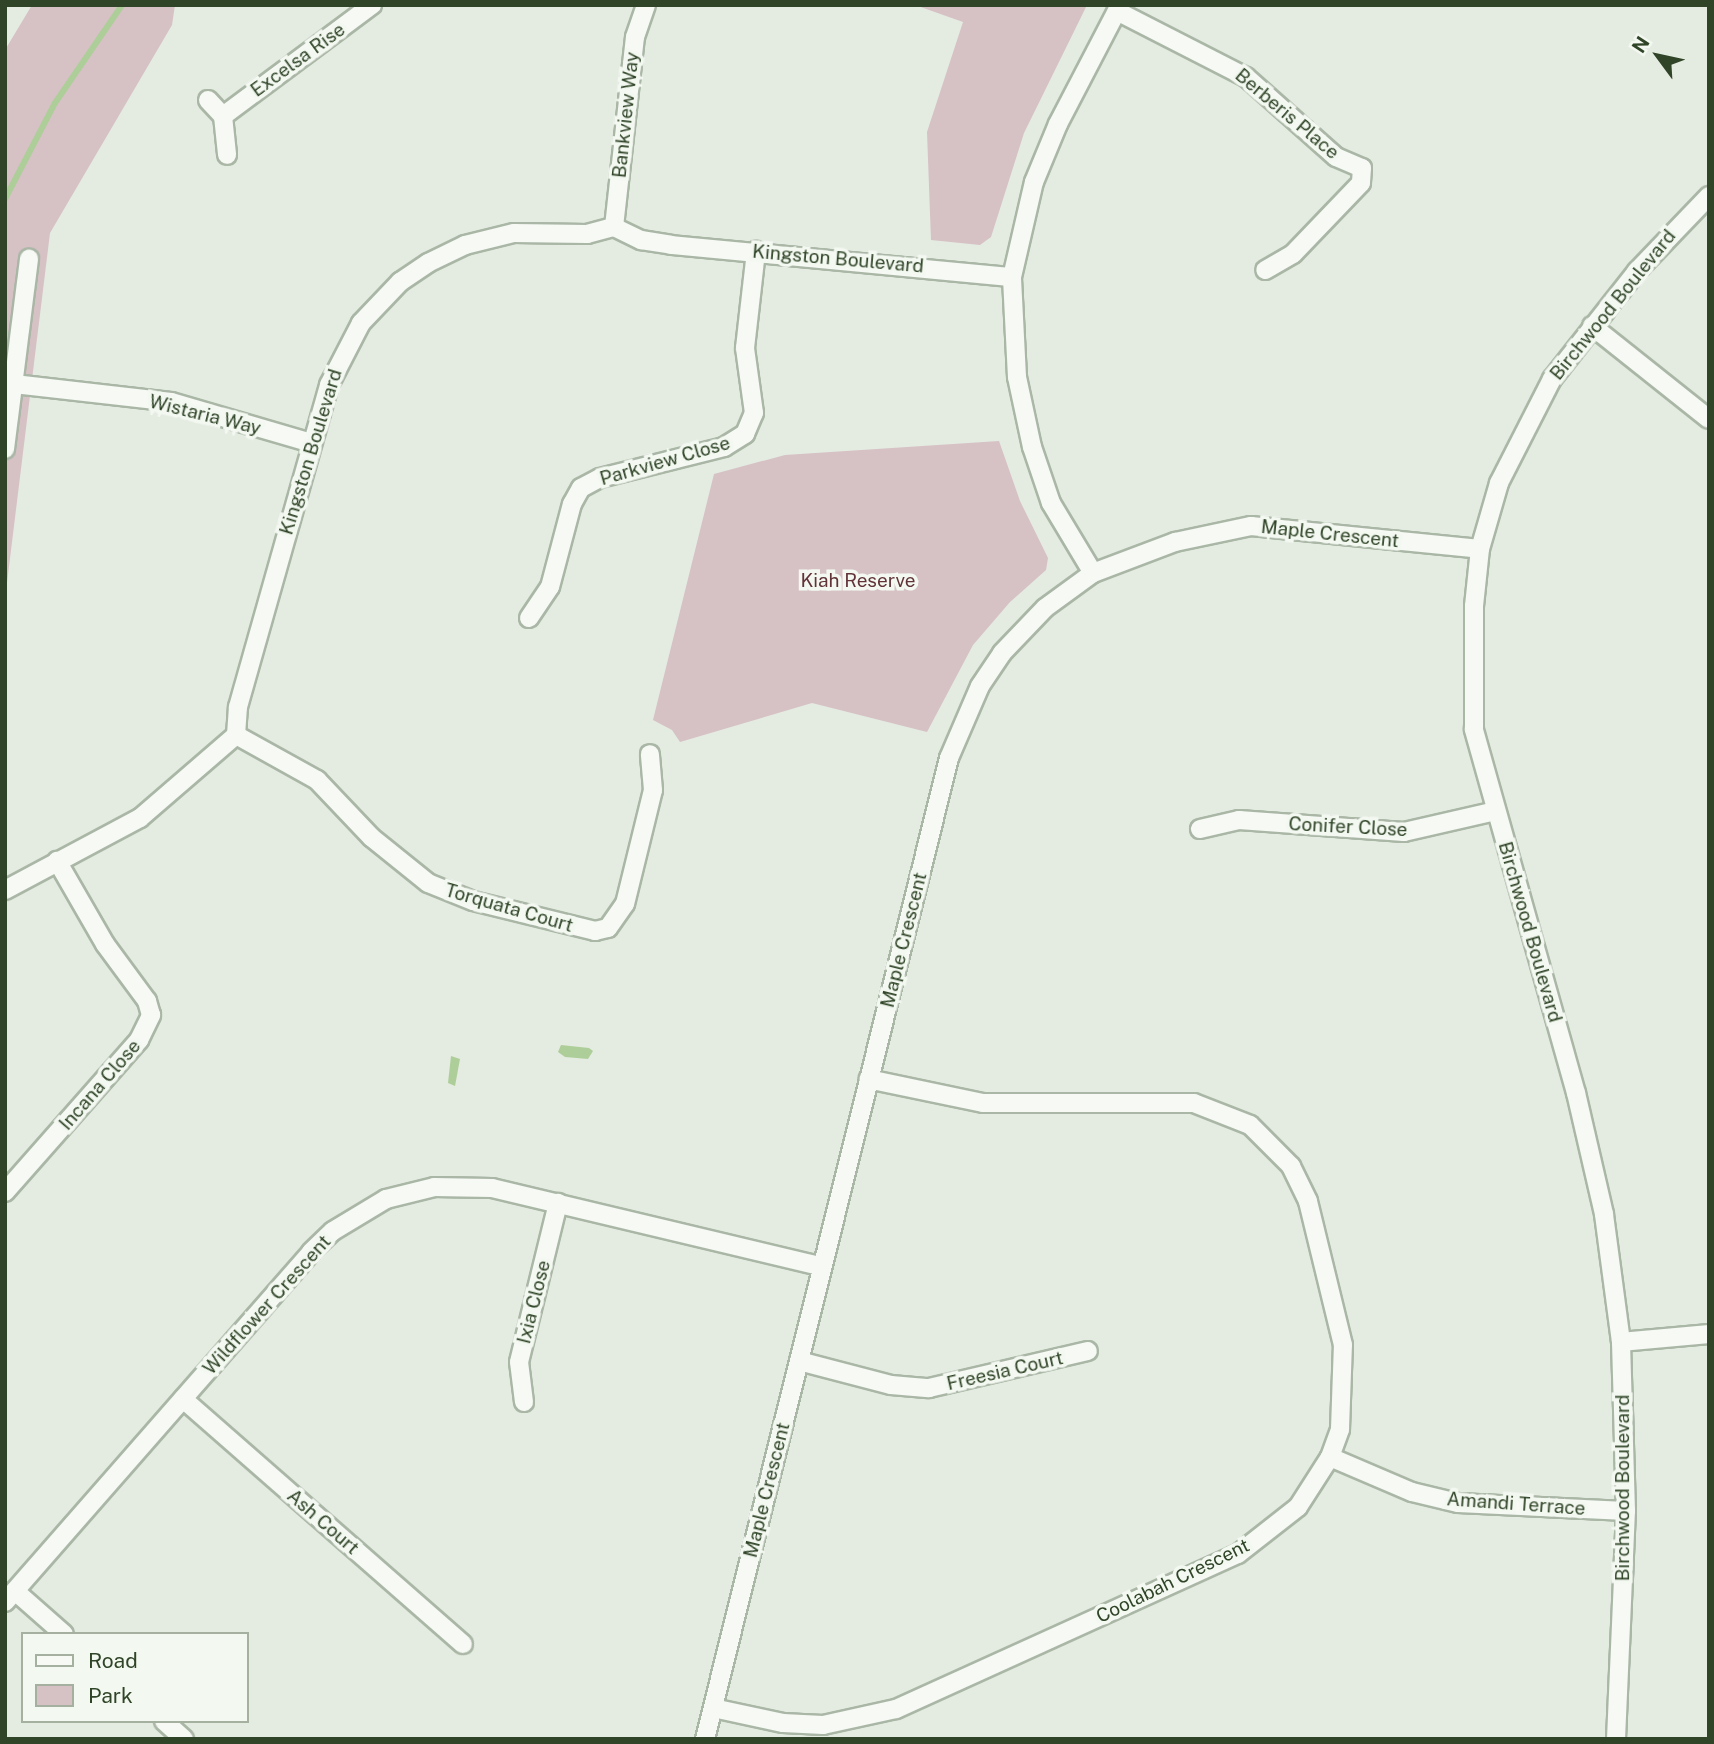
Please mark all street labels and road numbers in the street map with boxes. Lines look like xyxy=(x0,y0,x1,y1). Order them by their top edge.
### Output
street label: Excelsa Rise xyxy=(246,18,350,102)
street label: Bankview Way xyxy=(608,51,644,179)
street label: Berberis Place xyxy=(1230,64,1344,164)
street label: Birchwood Boulevard xyxy=(1545,225,1681,385)
street label: Kingston Boulevard xyxy=(751,240,925,278)
street label: Kingston Boulevard xyxy=(275,366,347,538)
street label: Wistaria Way xyxy=(146,390,264,440)
street label: Parkview Close xyxy=(597,431,733,491)
street label: Maple Crescent xyxy=(1260,515,1400,553)
street label: Conifer Close xyxy=(1288,812,1408,842)
street label: Birchwood Boulevard xyxy=(1493,839,1567,1025)
street label: Maple Crescent xyxy=(876,870,932,1010)
street label: Torquata Court xyxy=(442,879,576,937)
street label: Incana Close xyxy=(54,1035,146,1135)
street label: Wildflower Crescent xyxy=(198,1230,336,1380)
street label: Ixia Close xyxy=(513,1258,555,1346)
street label: Freesia Court xyxy=(944,1347,1066,1395)
street label: Birchwood Boulevard xyxy=(1612,1395,1634,1581)
street label: Maple Crescent xyxy=(739,1420,795,1560)
street label: Ash Court xyxy=(282,1485,364,1559)
street label: Amandi Terrace xyxy=(1446,1488,1586,1520)
street label: Coolabah Crescent xyxy=(1093,1534,1253,1628)

